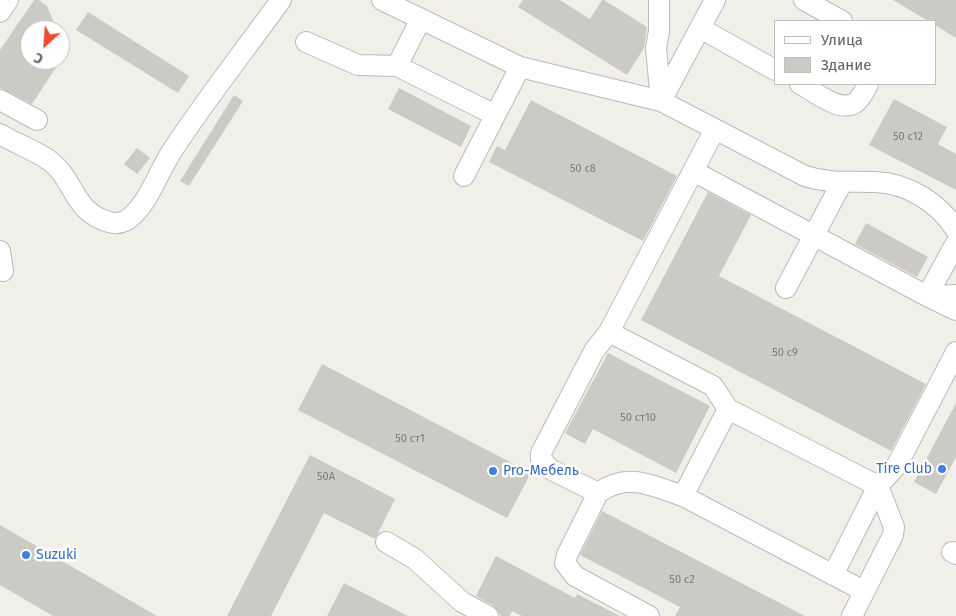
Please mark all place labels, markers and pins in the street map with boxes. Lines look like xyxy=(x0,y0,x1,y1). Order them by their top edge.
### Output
place label: Tire Club xyxy=(876,461,932,477)
place label: Pro-Мебель xyxy=(503,463,579,479)
marker: Tire Club xyxy=(936,463,948,475)
marker: Pro-Мебель xyxy=(487,465,499,477)
place label: Suzuki xyxy=(36,547,77,563)
marker: Suzuki xyxy=(20,549,32,561)

